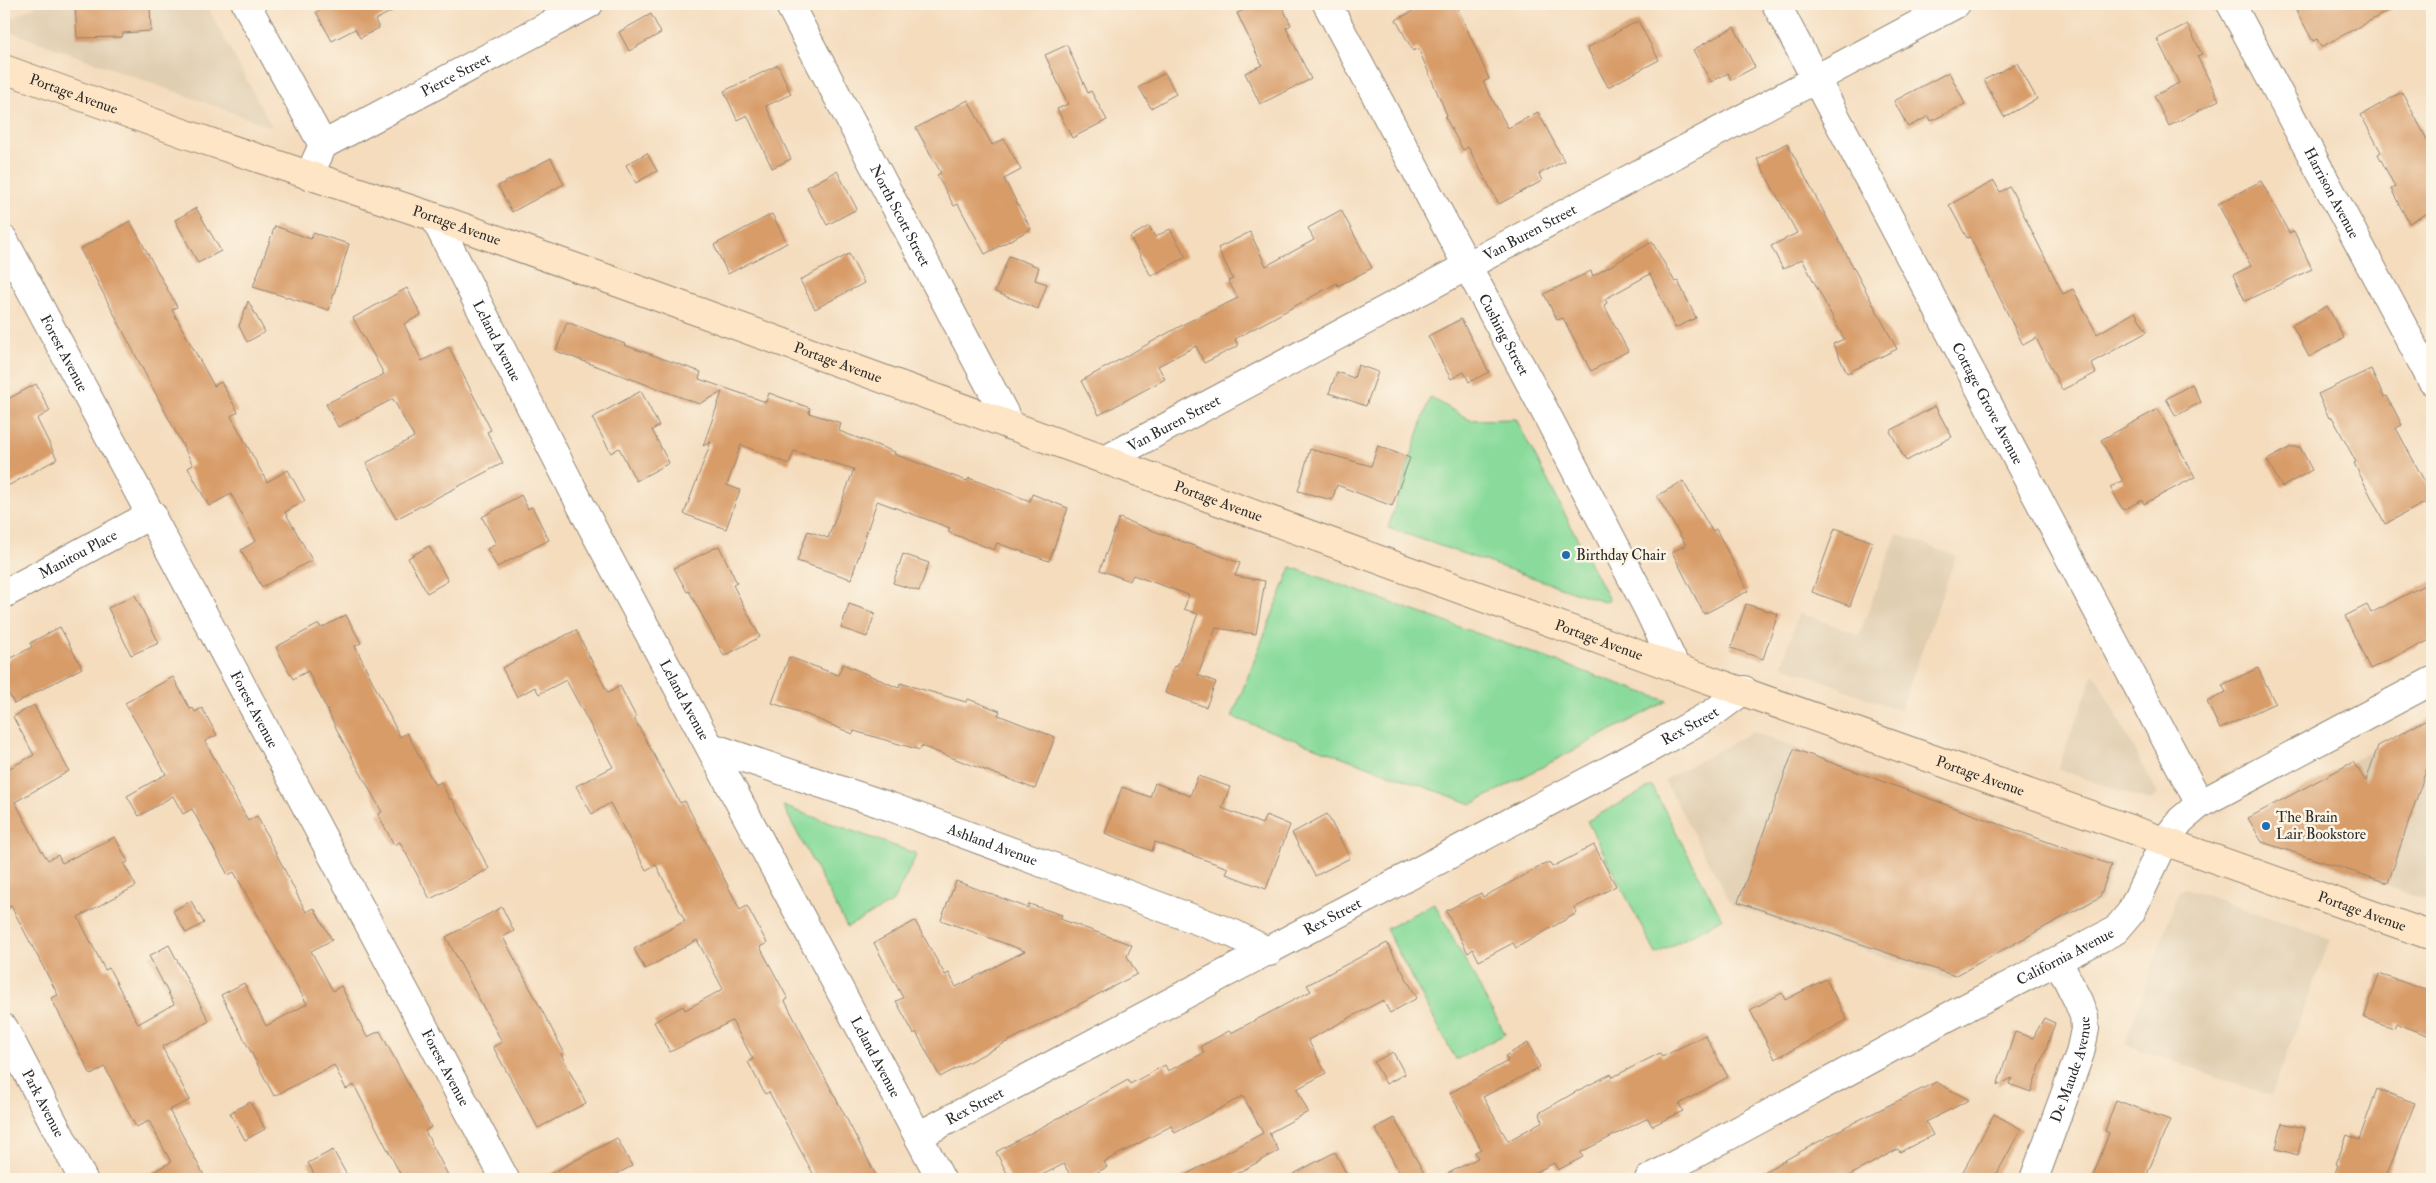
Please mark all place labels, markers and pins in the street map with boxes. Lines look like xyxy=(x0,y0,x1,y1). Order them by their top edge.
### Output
place label: Birthday Chair xyxy=(1576,546,1666,565)
marker: Birthday Chair xyxy=(1560,549,1572,561)
place label: The Brain Lair Bookstore xyxy=(2276,808,2366,844)
marker: The Brain Lair Bookstore xyxy=(2260,820,2272,832)

